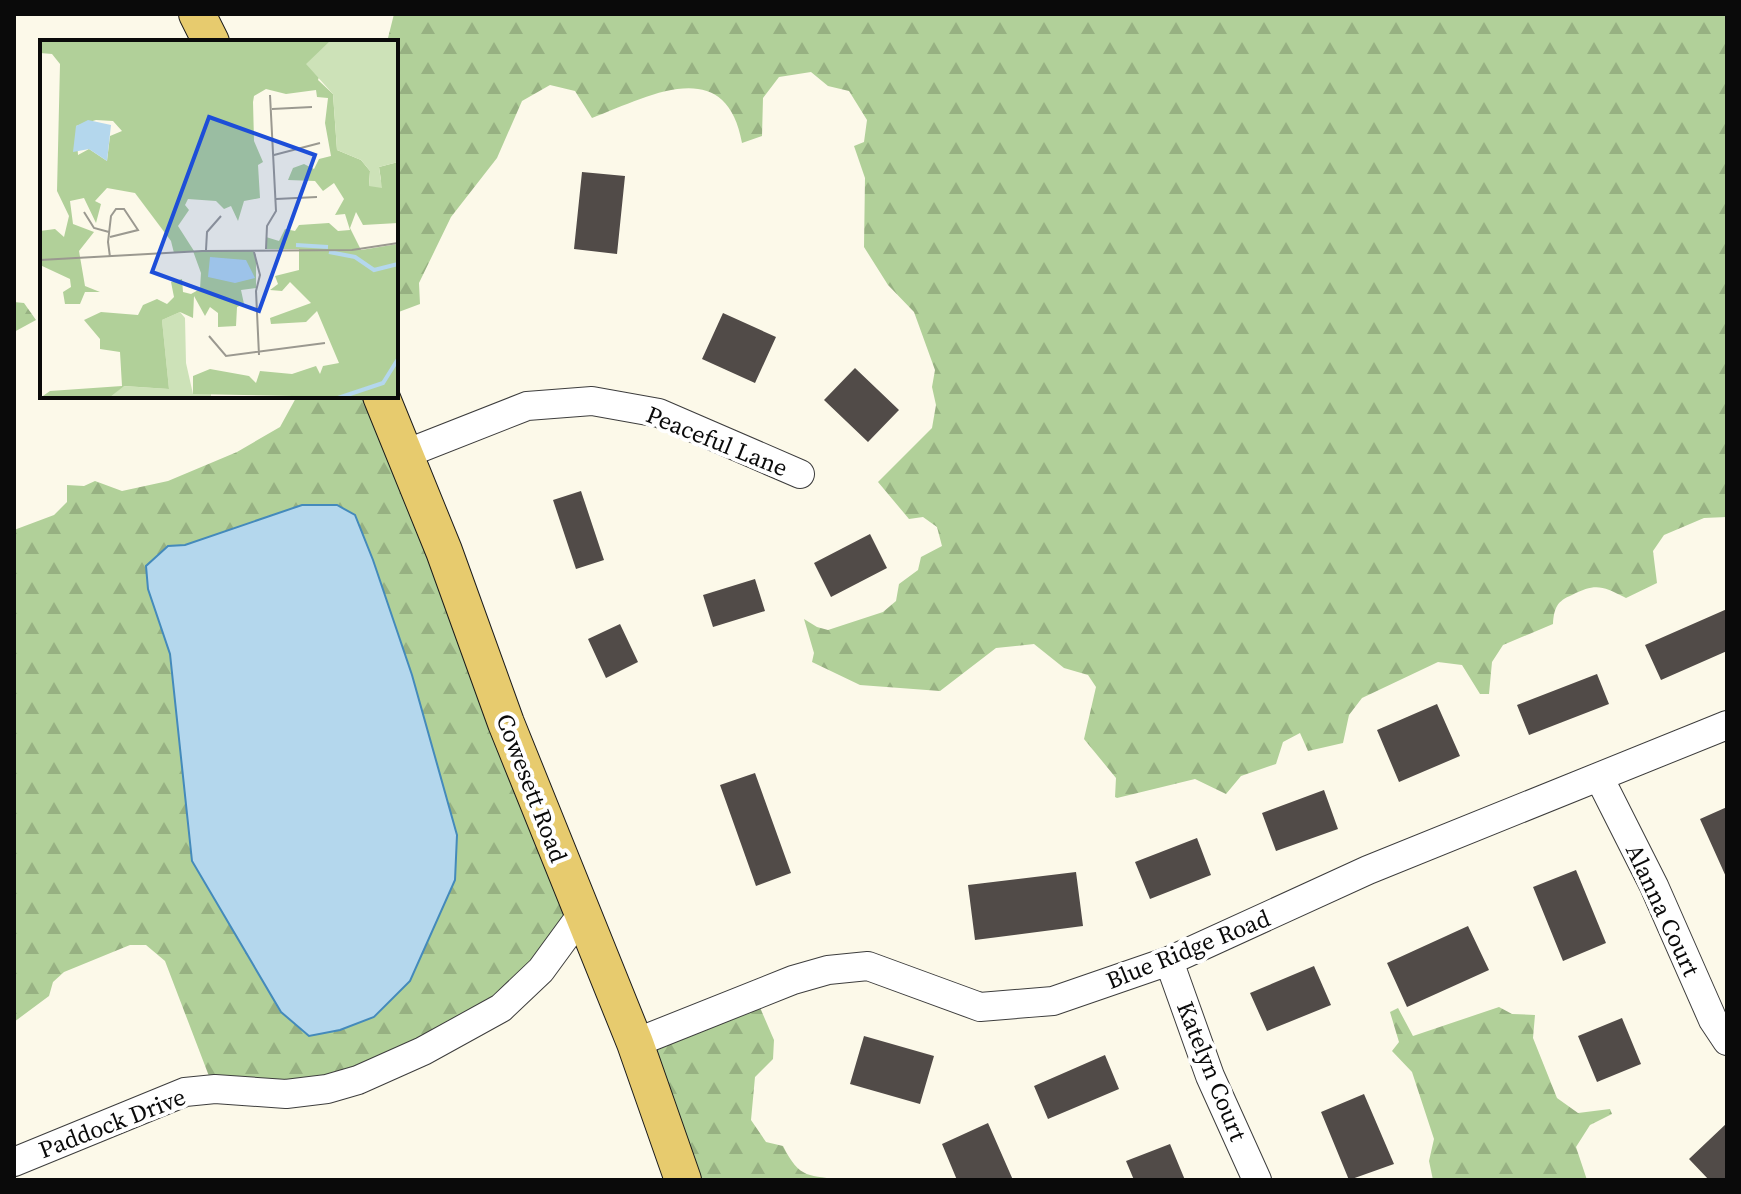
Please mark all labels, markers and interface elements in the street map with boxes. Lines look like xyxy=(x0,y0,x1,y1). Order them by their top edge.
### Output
inset map xyxy=(40,40,398,398)
street label: Peaceful Lane xyxy=(641,398,793,484)
street label: Cowesett Road xyxy=(488,709,576,867)
street label: Alanna Court xyxy=(1618,839,1708,982)
street label: Blue Ridge Road xyxy=(1101,901,1275,997)
street label: Katelyn Court xyxy=(1169,996,1255,1146)
street label: Paddock Drive xyxy=(34,1080,190,1166)

